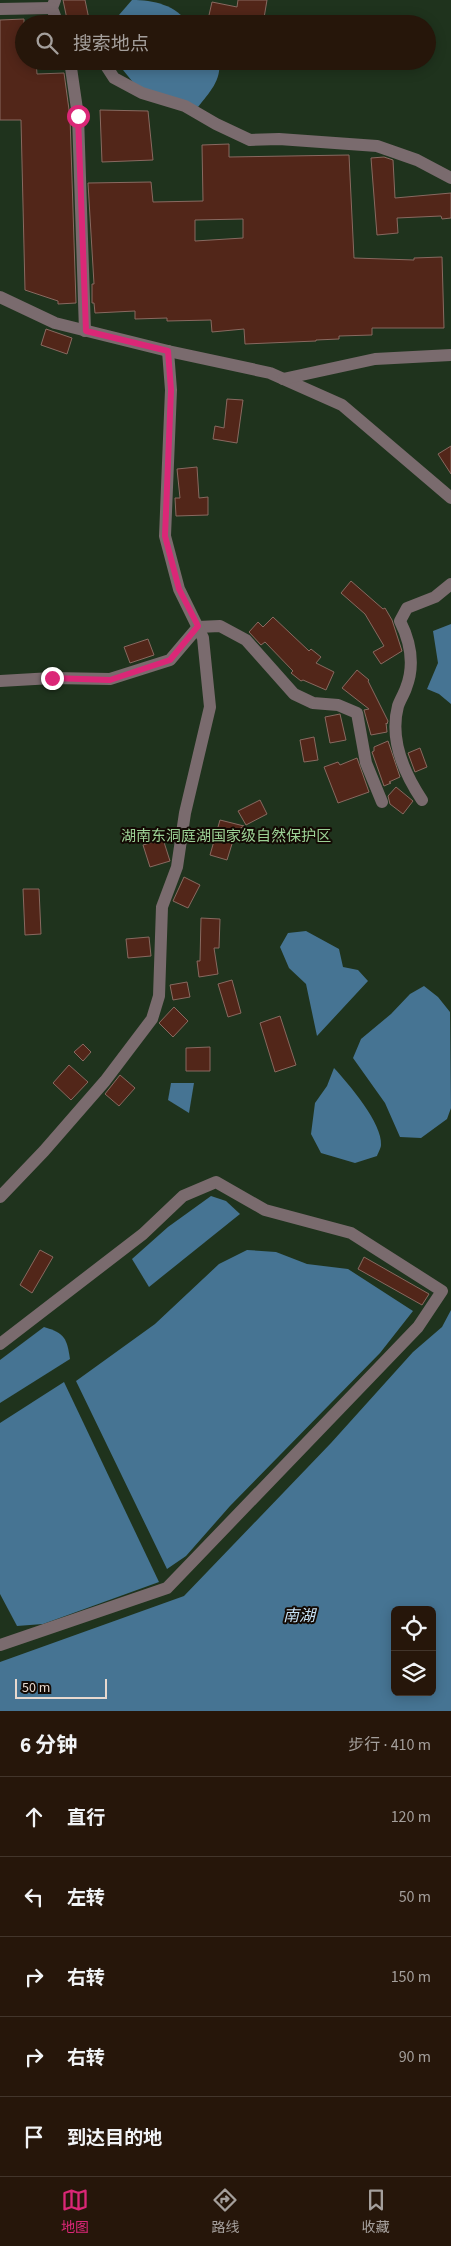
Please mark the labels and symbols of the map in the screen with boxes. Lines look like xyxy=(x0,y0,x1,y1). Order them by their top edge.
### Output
route start xyxy=(67,105,90,128)
route end xyxy=(41,667,64,690)
park label: 湖南东洞庭湖国家级自然保护区 xyxy=(121,826,331,847)
water label: 南湖 xyxy=(283,1605,318,1627)
scale bar xyxy=(15,1676,108,1699)

